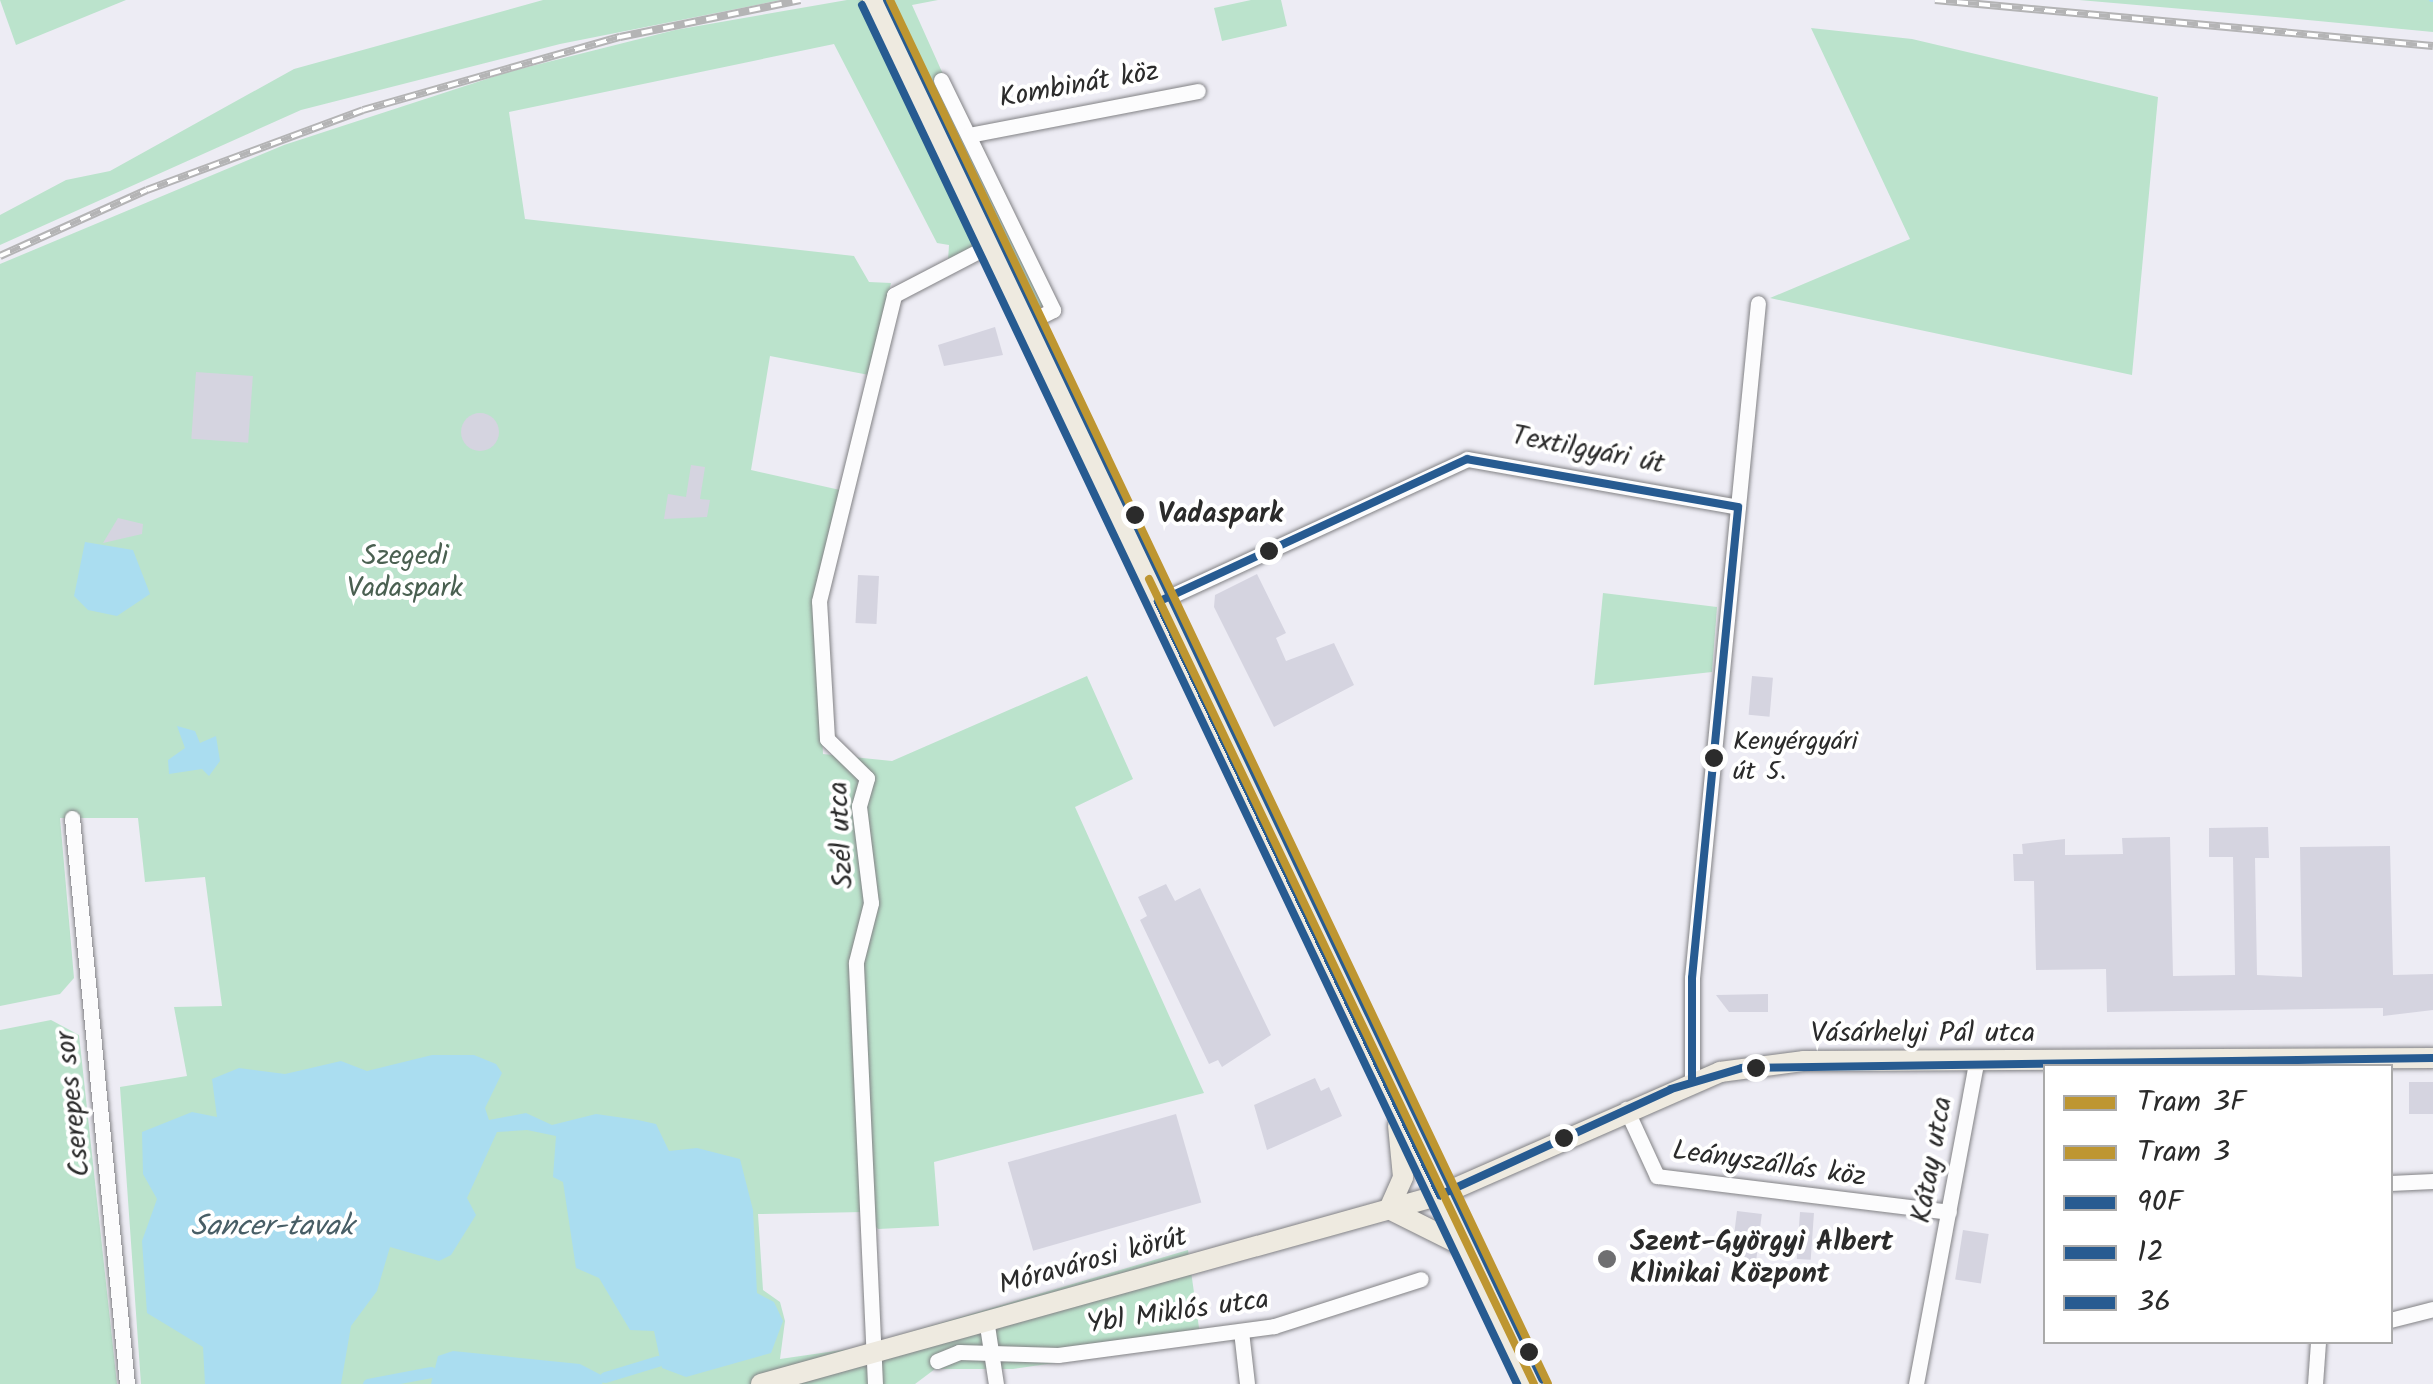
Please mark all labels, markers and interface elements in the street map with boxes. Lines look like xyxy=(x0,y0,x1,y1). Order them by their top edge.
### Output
street label: Kombinát köz xyxy=(997,55,1161,117)
street label: Textilgyári út xyxy=(1509,420,1667,482)
place label: Vadaspark xyxy=(1158,498,1283,532)
marker: Vadaspark xyxy=(1122,502,1148,528)
park label: Szegedi Vadaspark xyxy=(347,540,463,606)
unlabelled marker xyxy=(1259,541,1279,561)
place label: Kenyérgyári út 5. xyxy=(1733,727,1858,788)
marker: Kenyérgyári út 5. xyxy=(1704,748,1724,768)
street label: Szél utca xyxy=(822,780,862,890)
street label: Vásárhelyi Pál utca xyxy=(1811,1017,2035,1051)
street label: Cserepes sor xyxy=(50,1030,98,1178)
unlabelled marker xyxy=(1746,1058,1766,1078)
legend xyxy=(2043,1064,2393,1344)
text: Tram 3F xyxy=(2137,1079,2246,1127)
street label: Kátay utca xyxy=(1905,1094,1961,1226)
unlabelled marker xyxy=(1554,1128,1574,1148)
text: Tram 3 xyxy=(2137,1129,2230,1177)
street label: Leányszállás köz xyxy=(1670,1135,1868,1195)
text: 90F xyxy=(2137,1179,2182,1227)
water label: Sancer-tavak xyxy=(190,1209,354,1245)
street label: Móravárosi körút xyxy=(995,1221,1191,1303)
place label: Szent-Györgyi Albert Klinikai Központ xyxy=(1630,1226,1893,1292)
text: 12 xyxy=(2137,1229,2164,1277)
marker: Szent-Györgyi Albert Klinikai Központ xyxy=(1594,1246,1620,1272)
text: 36 xyxy=(2137,1279,2171,1327)
street label: Ybl Miklós utca xyxy=(1085,1284,1271,1342)
unlabelled marker xyxy=(1519,1342,1539,1362)

